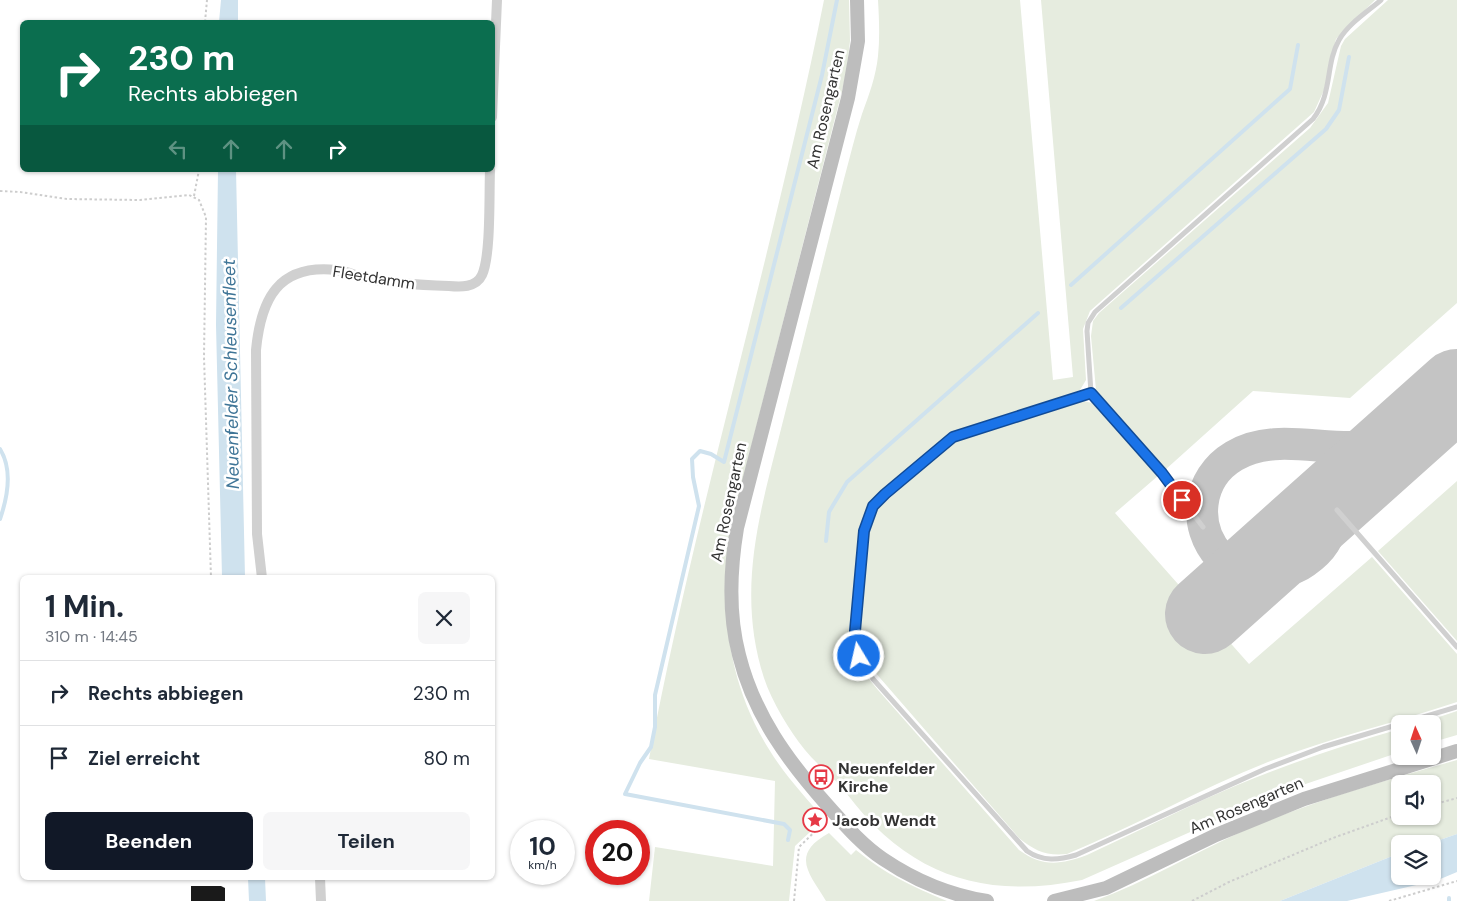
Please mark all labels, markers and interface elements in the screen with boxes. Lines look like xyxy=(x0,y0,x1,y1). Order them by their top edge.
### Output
text: 230 m xyxy=(128,35,235,81)
icon: right xyxy=(45,40,110,105)
street label: Am Rosengarten xyxy=(802,47,849,171)
text: Rechts abbiegen xyxy=(128,79,298,108)
icon: left xyxy=(164,135,192,163)
icon: ahead xyxy=(217,135,245,163)
icon: ahead xyxy=(270,135,298,163)
icon: right xyxy=(323,135,351,163)
water label: Neuenfelder Schleusenfleet xyxy=(217,258,245,489)
street label: Fleetdamm xyxy=(331,261,417,294)
street label: Am Rosengarten xyxy=(706,440,751,564)
pin xyxy=(1161,479,1203,521)
icon: arrive xyxy=(1168,486,1196,514)
text: 1 Min. xyxy=(45,587,124,626)
button: close xyxy=(418,592,470,644)
text: 310 m · 14:45 xyxy=(45,626,138,647)
position arrow xyxy=(832,629,884,681)
icon: right xyxy=(45,679,73,707)
text: Rechts abbiegen xyxy=(88,681,243,706)
text: 230 m xyxy=(413,681,470,706)
north arrow xyxy=(1391,715,1441,765)
map controls xyxy=(1391,715,1441,885)
icon: arrive xyxy=(45,744,73,772)
text: Ziel erreicht xyxy=(88,746,200,771)
text: 80 m xyxy=(423,746,470,771)
place label: Neuenfelder Kirche xyxy=(838,758,935,797)
bus stop icon: Neuenfelder Kirche xyxy=(808,764,834,790)
street label: Am Rosengarten xyxy=(1186,772,1306,839)
button: sound xyxy=(1391,775,1441,825)
place icon: Jacob Wendt xyxy=(802,807,828,833)
place label: Jacob Wendt xyxy=(832,810,936,831)
button: Beenden xyxy=(45,812,253,870)
button: Teilen xyxy=(263,812,470,870)
speed limit sign: 20 xyxy=(585,820,650,885)
text: 10 xyxy=(529,830,556,863)
button: layers xyxy=(1391,835,1441,885)
text: km/h xyxy=(528,857,557,873)

